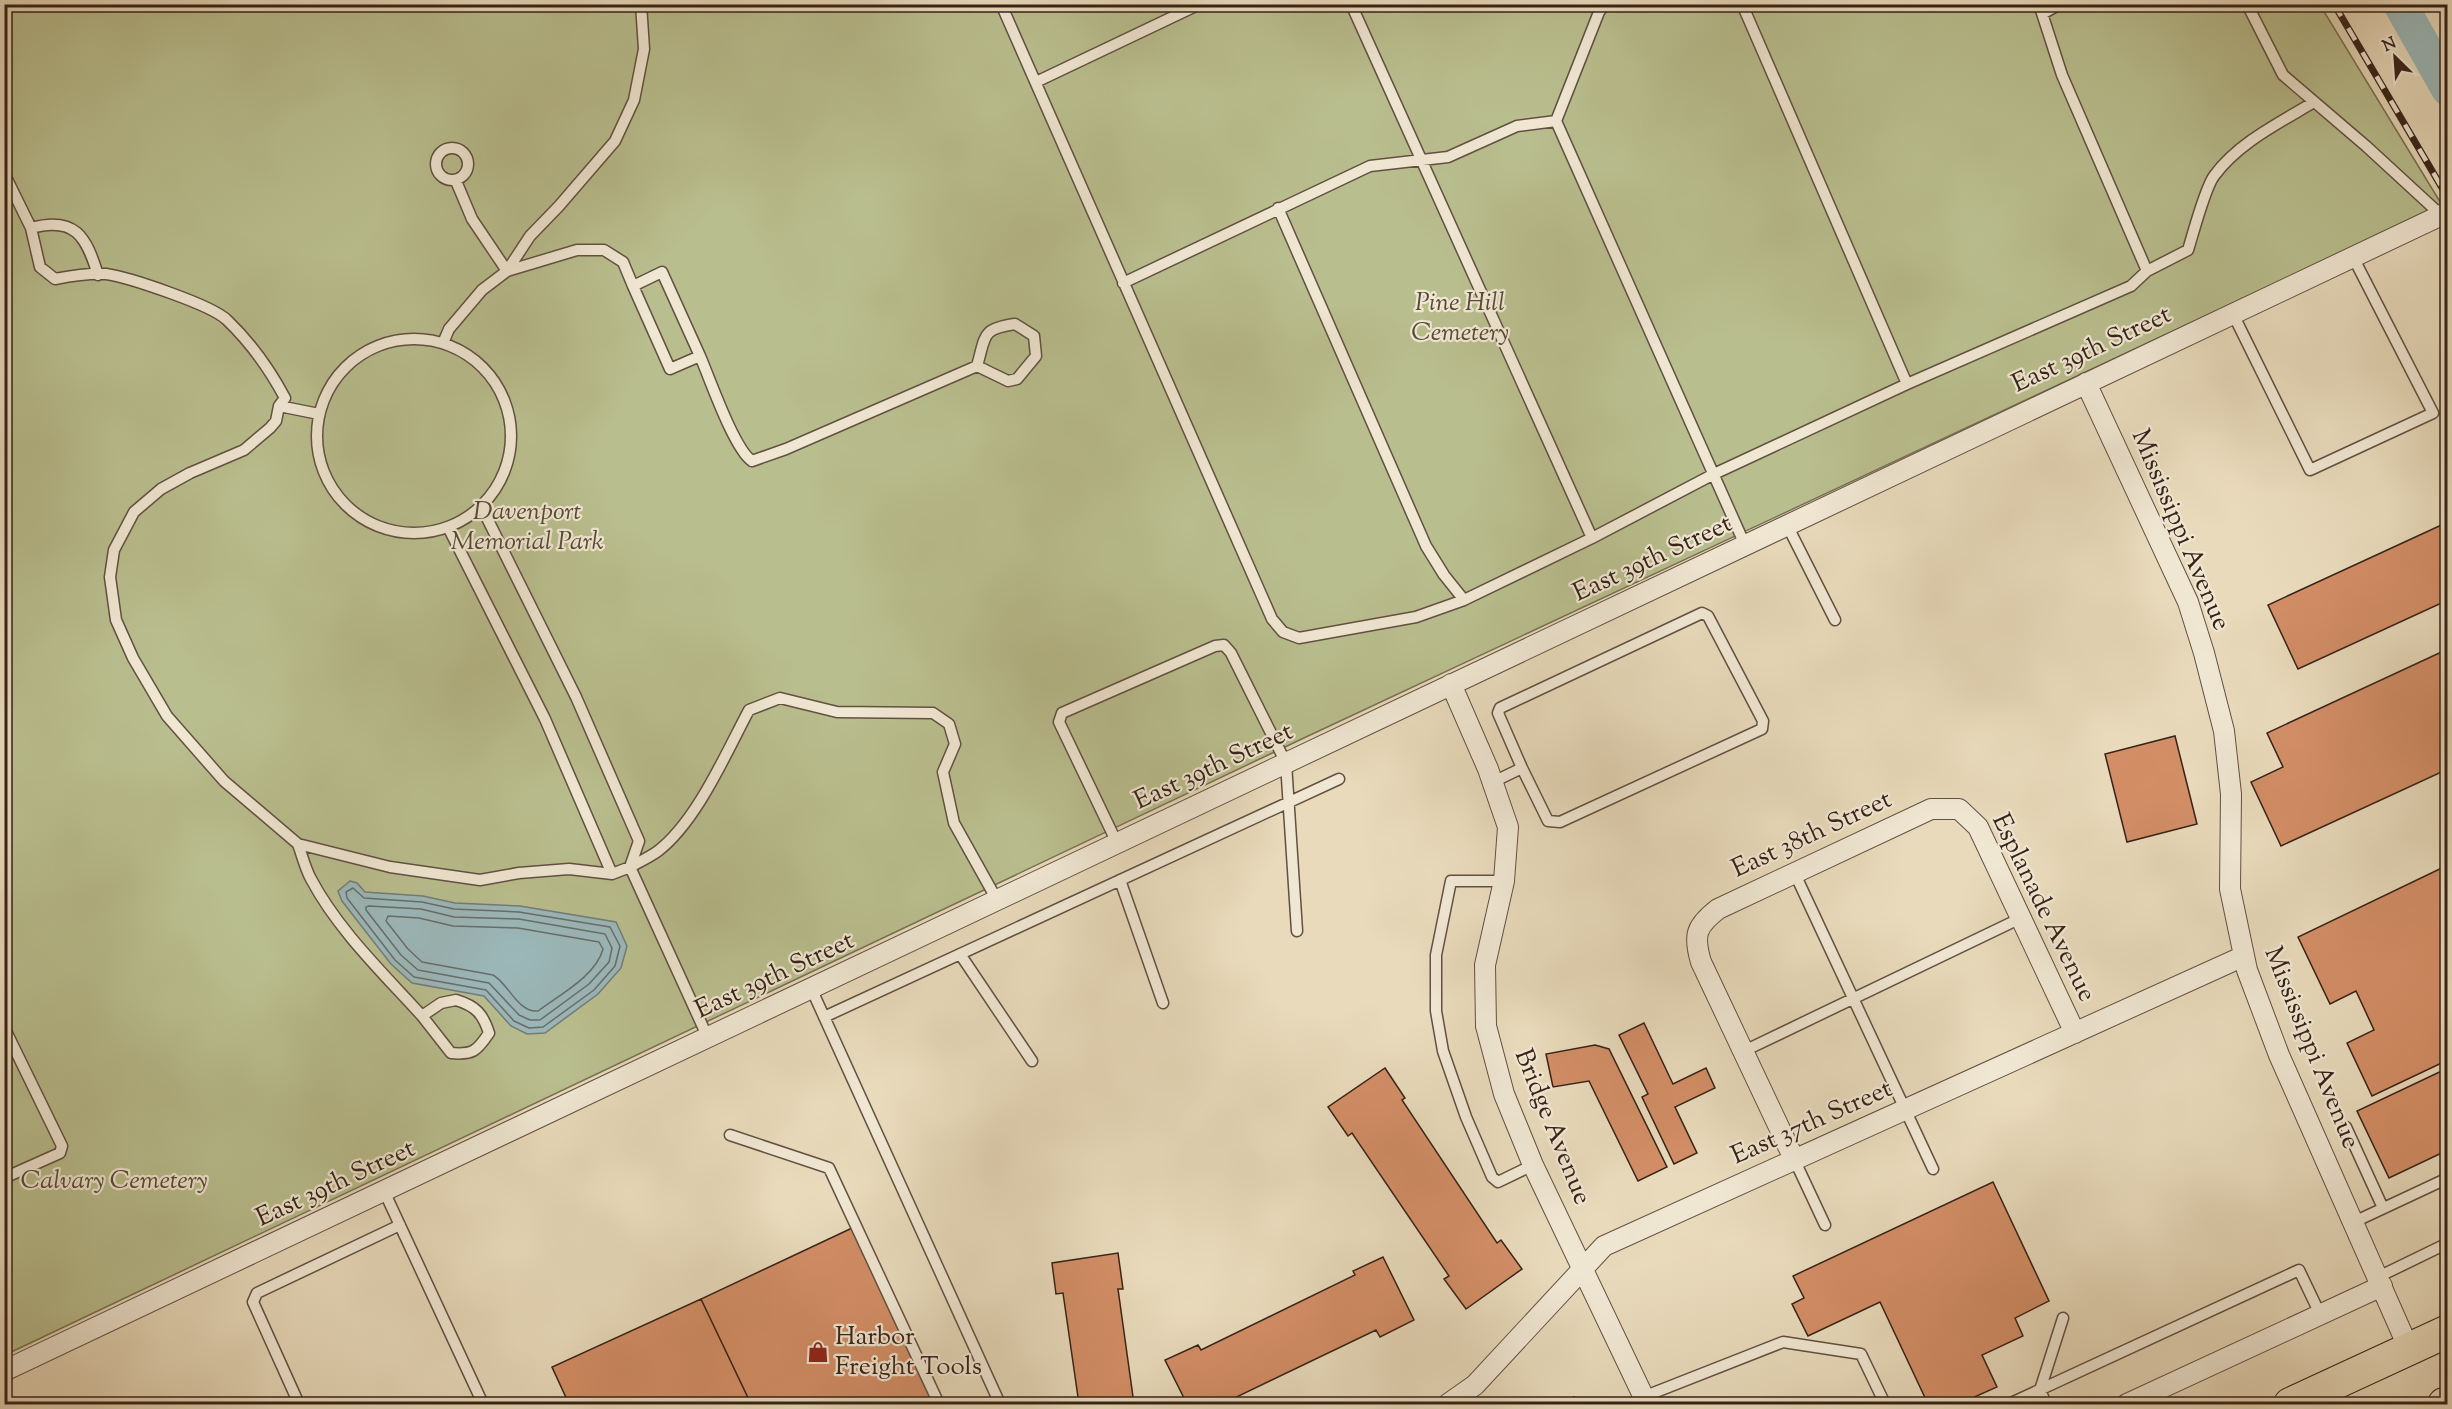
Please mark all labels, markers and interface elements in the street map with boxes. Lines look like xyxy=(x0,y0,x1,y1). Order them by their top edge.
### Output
north arrow xyxy=(2365,27,2425,87)
text: N xyxy=(2379,32,2401,59)
park label: Pine Hill Cemetery xyxy=(1411,285,1509,352)
street label: East 39th Street xyxy=(2006,297,2178,403)
street label: Mississippi Avenue xyxy=(2121,424,2239,636)
park label: Davenport Memorial Park xyxy=(451,494,604,561)
street label: East 39th Street xyxy=(1567,506,1739,612)
street label: East 39th Street xyxy=(1128,714,1300,820)
street label: East 38th Street xyxy=(1726,782,1898,888)
street label: Esplanade Avenue xyxy=(1981,808,2105,1008)
street label: East 39th Street xyxy=(689,923,861,1029)
street label: Mississippi Avenue xyxy=(2254,941,2368,1155)
street label: Bridge Avenue xyxy=(1504,1044,1600,1210)
street label: East 37th Street xyxy=(1726,1071,1898,1175)
street label: East 39th Street xyxy=(250,1131,422,1237)
park label: Calvary Cemetery xyxy=(21,1163,208,1200)
place label: Harbor Freight Tools xyxy=(835,1319,982,1386)
shop icon: Harbor Freight Tools xyxy=(806,1340,830,1364)

